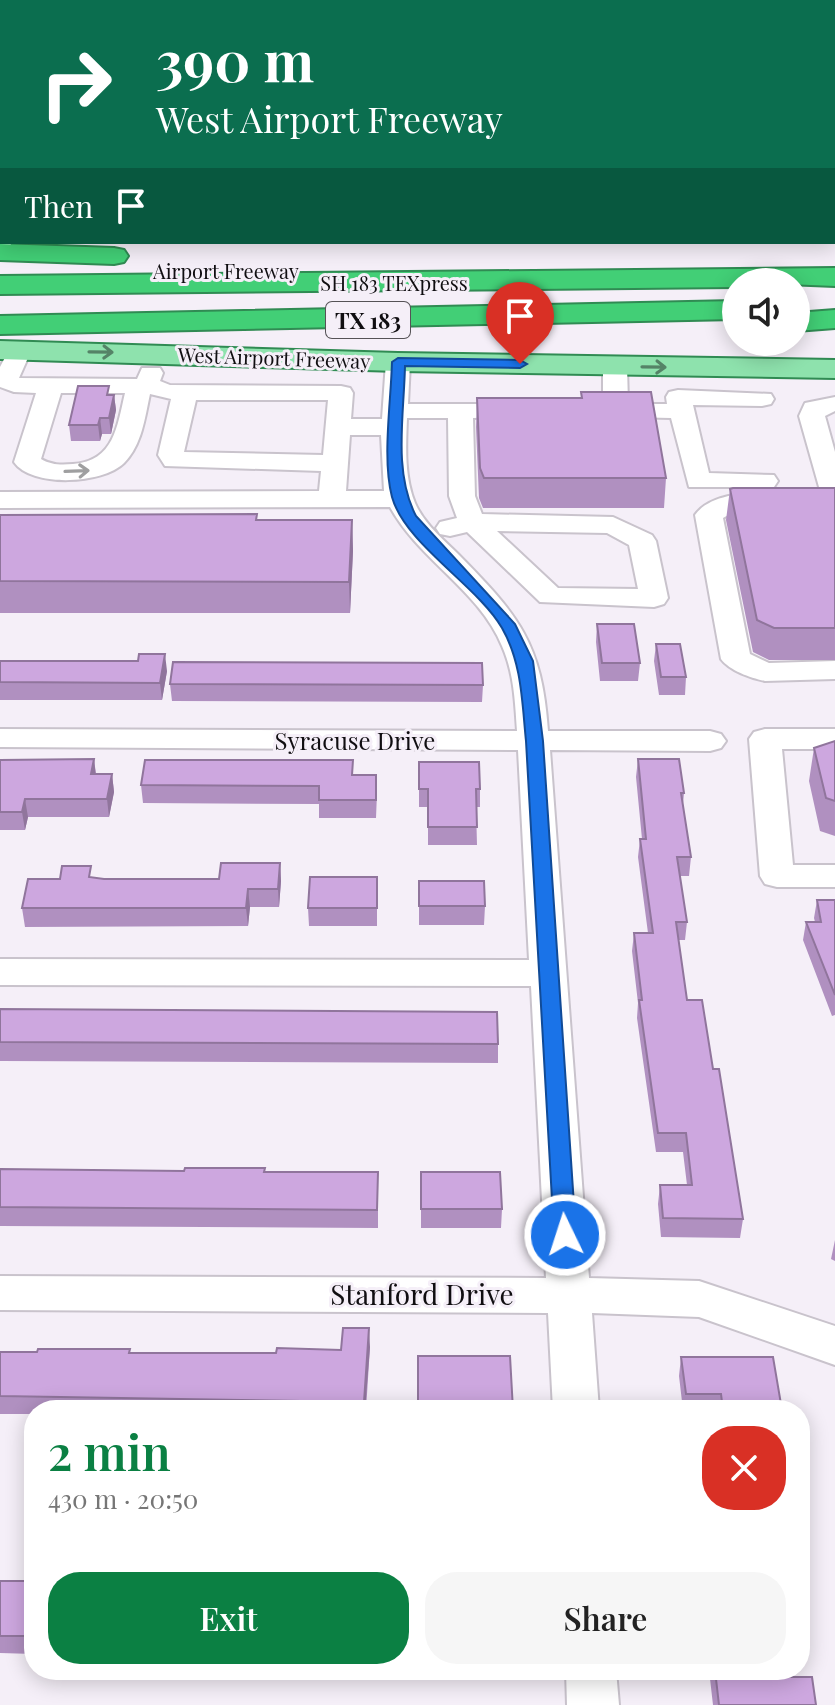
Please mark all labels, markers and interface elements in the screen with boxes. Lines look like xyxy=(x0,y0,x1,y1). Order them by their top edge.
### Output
text: 390 m xyxy=(156,22,314,97)
icon: right xyxy=(24,32,128,136)
text: West Airport Freeway xyxy=(156,94,503,142)
icon: arrive xyxy=(109,184,153,228)
text: Then xyxy=(24,186,93,226)
street label: Airport Freeway xyxy=(152,257,299,284)
map controls xyxy=(722,268,810,356)
button: sound xyxy=(722,268,810,356)
street label: SH 183 TEXpress xyxy=(320,269,468,296)
pin xyxy=(486,282,554,364)
icon: arrive xyxy=(498,294,542,338)
road number: TX 183 xyxy=(326,302,410,338)
street label: West Airport Freeway xyxy=(176,340,371,374)
one-way arrow xyxy=(87,344,114,360)
one-way arrow xyxy=(640,359,667,374)
one-way arrow xyxy=(63,464,90,479)
street label: Syracuse Drive xyxy=(275,724,435,756)
position arrow xyxy=(523,1193,607,1277)
street label: Stanford Drive xyxy=(330,1275,514,1312)
text: 2 min xyxy=(48,1419,171,1483)
button: close xyxy=(702,1426,786,1510)
text: 430 m · 20:50 xyxy=(48,1481,198,1516)
button: Exit xyxy=(48,1572,409,1664)
button: Share xyxy=(425,1572,786,1664)

